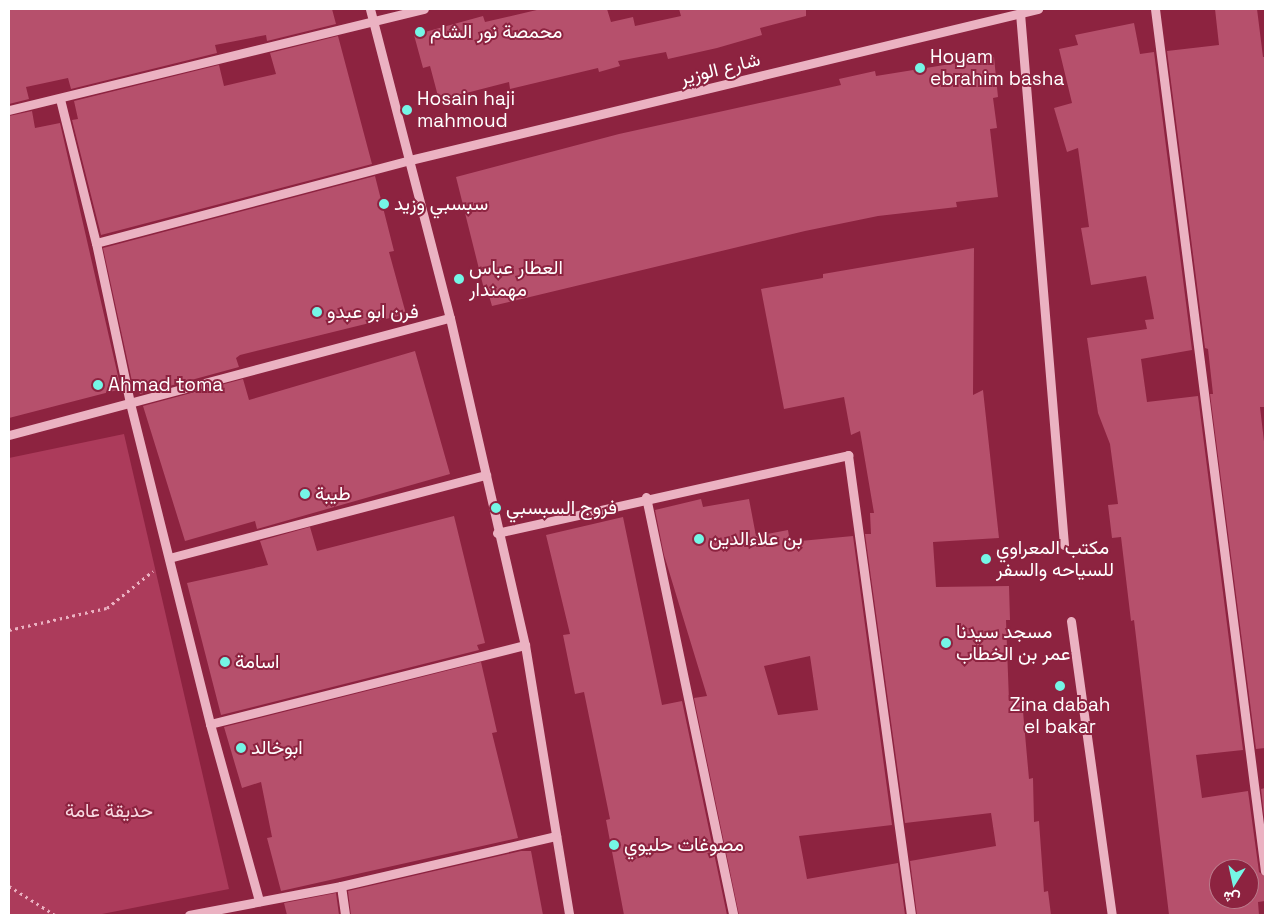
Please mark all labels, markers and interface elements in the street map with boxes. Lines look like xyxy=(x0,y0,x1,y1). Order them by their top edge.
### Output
place label: محمصة نور الشام xyxy=(430,21,562,43)
marker: محمصة نور الشام xyxy=(414,26,426,38)
place label: Hoyam ebrahim basha xyxy=(930,46,1064,90)
street label: شارع الوزير xyxy=(678,48,762,90)
marker: Hoyam ebrahim basha xyxy=(914,62,926,74)
place label: Hosain haji mahmoud xyxy=(417,88,515,132)
marker: Hosain haji mahmoud xyxy=(401,104,413,116)
place label: سبسبي وزيد xyxy=(394,193,488,215)
marker: سبسبي وزيد xyxy=(378,198,390,210)
place label: العطار عباس مهمندار xyxy=(469,257,563,301)
marker: العطار عباس مهمندار xyxy=(453,273,465,285)
place label: فرن ابو عبدو xyxy=(327,301,419,323)
marker: فرن ابو عبدو xyxy=(311,306,323,318)
place label: Ahmad toma xyxy=(108,374,223,396)
marker: Ahmad toma xyxy=(92,379,104,391)
place label: طيبة xyxy=(315,483,351,505)
marker: طيبة xyxy=(299,488,311,500)
place label: فروج السبسبي xyxy=(506,497,617,519)
marker: فروج السبسبي xyxy=(490,502,502,514)
place label: بن علاءالدين xyxy=(709,528,802,550)
marker: بن علاءالدين xyxy=(693,533,705,545)
place label: مكتب المعراوي للسياحه والسفر xyxy=(996,537,1114,581)
marker: مكتب المعراوي للسياحه والسفر xyxy=(980,553,992,565)
place label: مسجد سيدنا عمر بن الخطاب xyxy=(956,621,1070,665)
marker: مسجد سيدنا عمر بن الخطاب xyxy=(940,637,952,649)
place label: اسامة xyxy=(235,651,279,673)
marker: اسامة xyxy=(219,656,231,668)
marker: Zina dabah el bakar xyxy=(1054,680,1066,692)
place label: Zina dabah el bakar xyxy=(1009,694,1111,738)
place label: ابوخالد xyxy=(251,737,303,759)
marker: ابوخالد xyxy=(235,742,247,754)
park label: حديقة عامة xyxy=(65,800,153,822)
place label: مصوغات حليوي xyxy=(624,834,744,856)
marker: مصوغات حليوي xyxy=(608,839,620,851)
north arrow xyxy=(1209,859,1259,909)
text: ش xyxy=(1222,887,1241,908)

